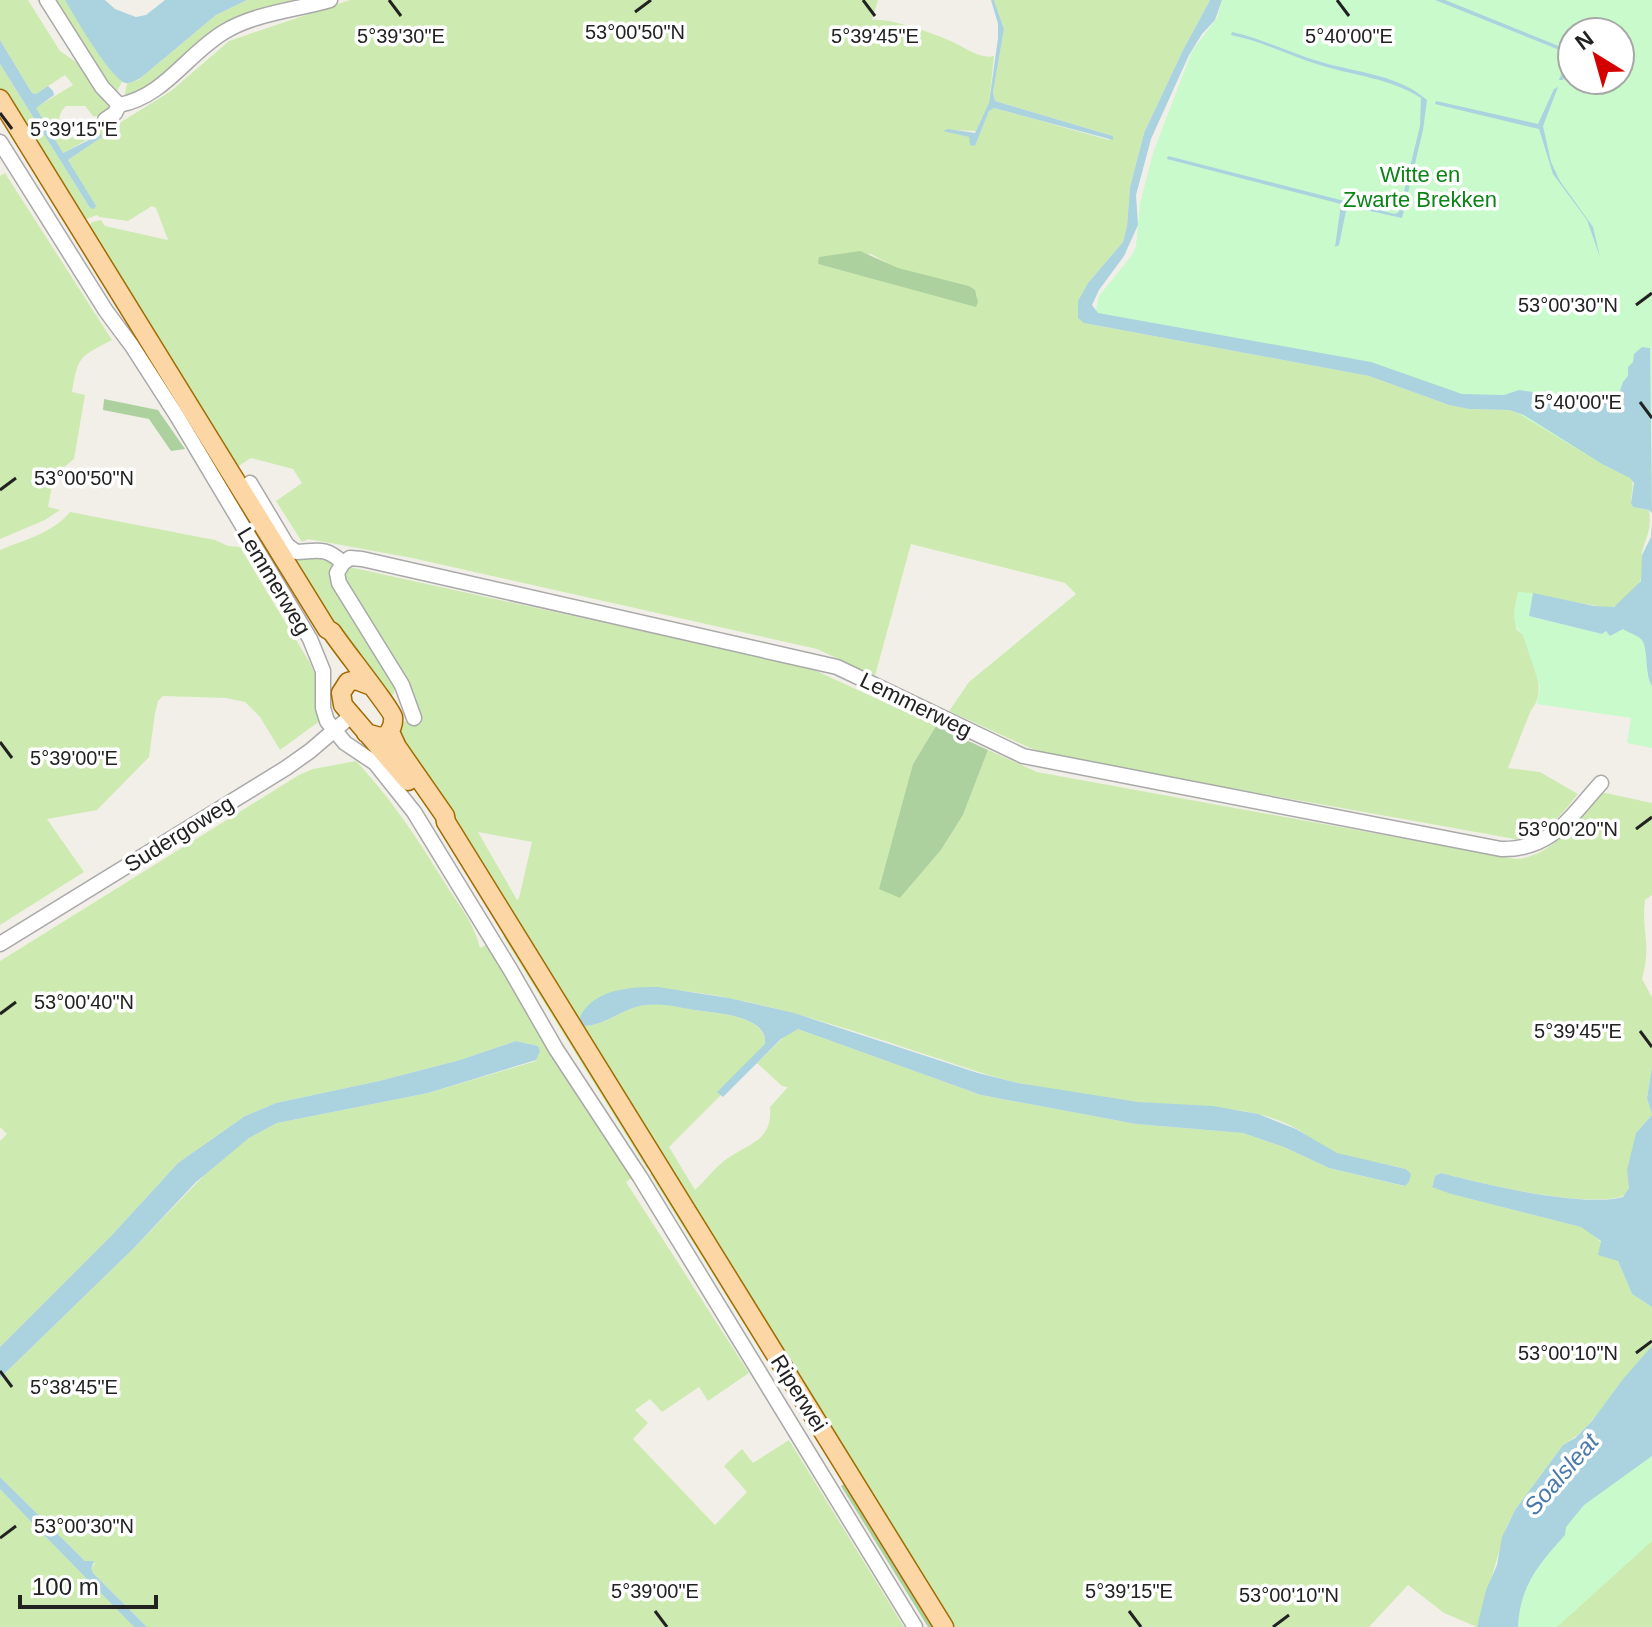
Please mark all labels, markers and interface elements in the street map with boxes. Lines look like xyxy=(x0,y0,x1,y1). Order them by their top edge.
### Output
north arrow xyxy=(1556,16,1636,96)
text: 53°00'50"N xyxy=(585,21,685,43)
text: 5°39'30"E xyxy=(357,25,445,47)
text: 5°39'45"E xyxy=(831,25,919,47)
text: 5°40'00"E xyxy=(1305,25,1393,47)
text: N xyxy=(1570,26,1598,55)
text: 5°39'15"E xyxy=(30,118,118,140)
park label: Witte en Zwarte Brekken xyxy=(1343,162,1497,212)
text: 53°00'30"N xyxy=(1518,294,1618,316)
text: 5°40'00"E xyxy=(1534,391,1622,413)
text: 53°00'50"N xyxy=(34,467,134,489)
street label: Lemmerweg xyxy=(232,523,316,639)
street label: Lemmerweg xyxy=(856,667,976,743)
text: 5°39'00"E xyxy=(30,747,118,769)
street label: Sudergoweg xyxy=(120,791,238,877)
text: 53°00'20"N xyxy=(1518,818,1618,840)
text: 53°00'40"N xyxy=(34,991,134,1013)
text: 5°39'45"E xyxy=(1534,1020,1622,1042)
text: 53°00'10"N xyxy=(1518,1342,1618,1364)
street label: Riperwei xyxy=(766,1350,832,1436)
text: 5°38'45"E xyxy=(30,1376,118,1398)
water label: Soalsleat xyxy=(1518,1427,1604,1520)
text: 53°00'30"N xyxy=(34,1515,134,1537)
scale bar xyxy=(20,1559,156,1609)
text: 100 m xyxy=(32,1573,99,1600)
text: 5°39'00"E xyxy=(611,1580,699,1602)
text: 5°39'15"E xyxy=(1085,1580,1173,1602)
text: 53°00'10"N xyxy=(1239,1584,1339,1606)

